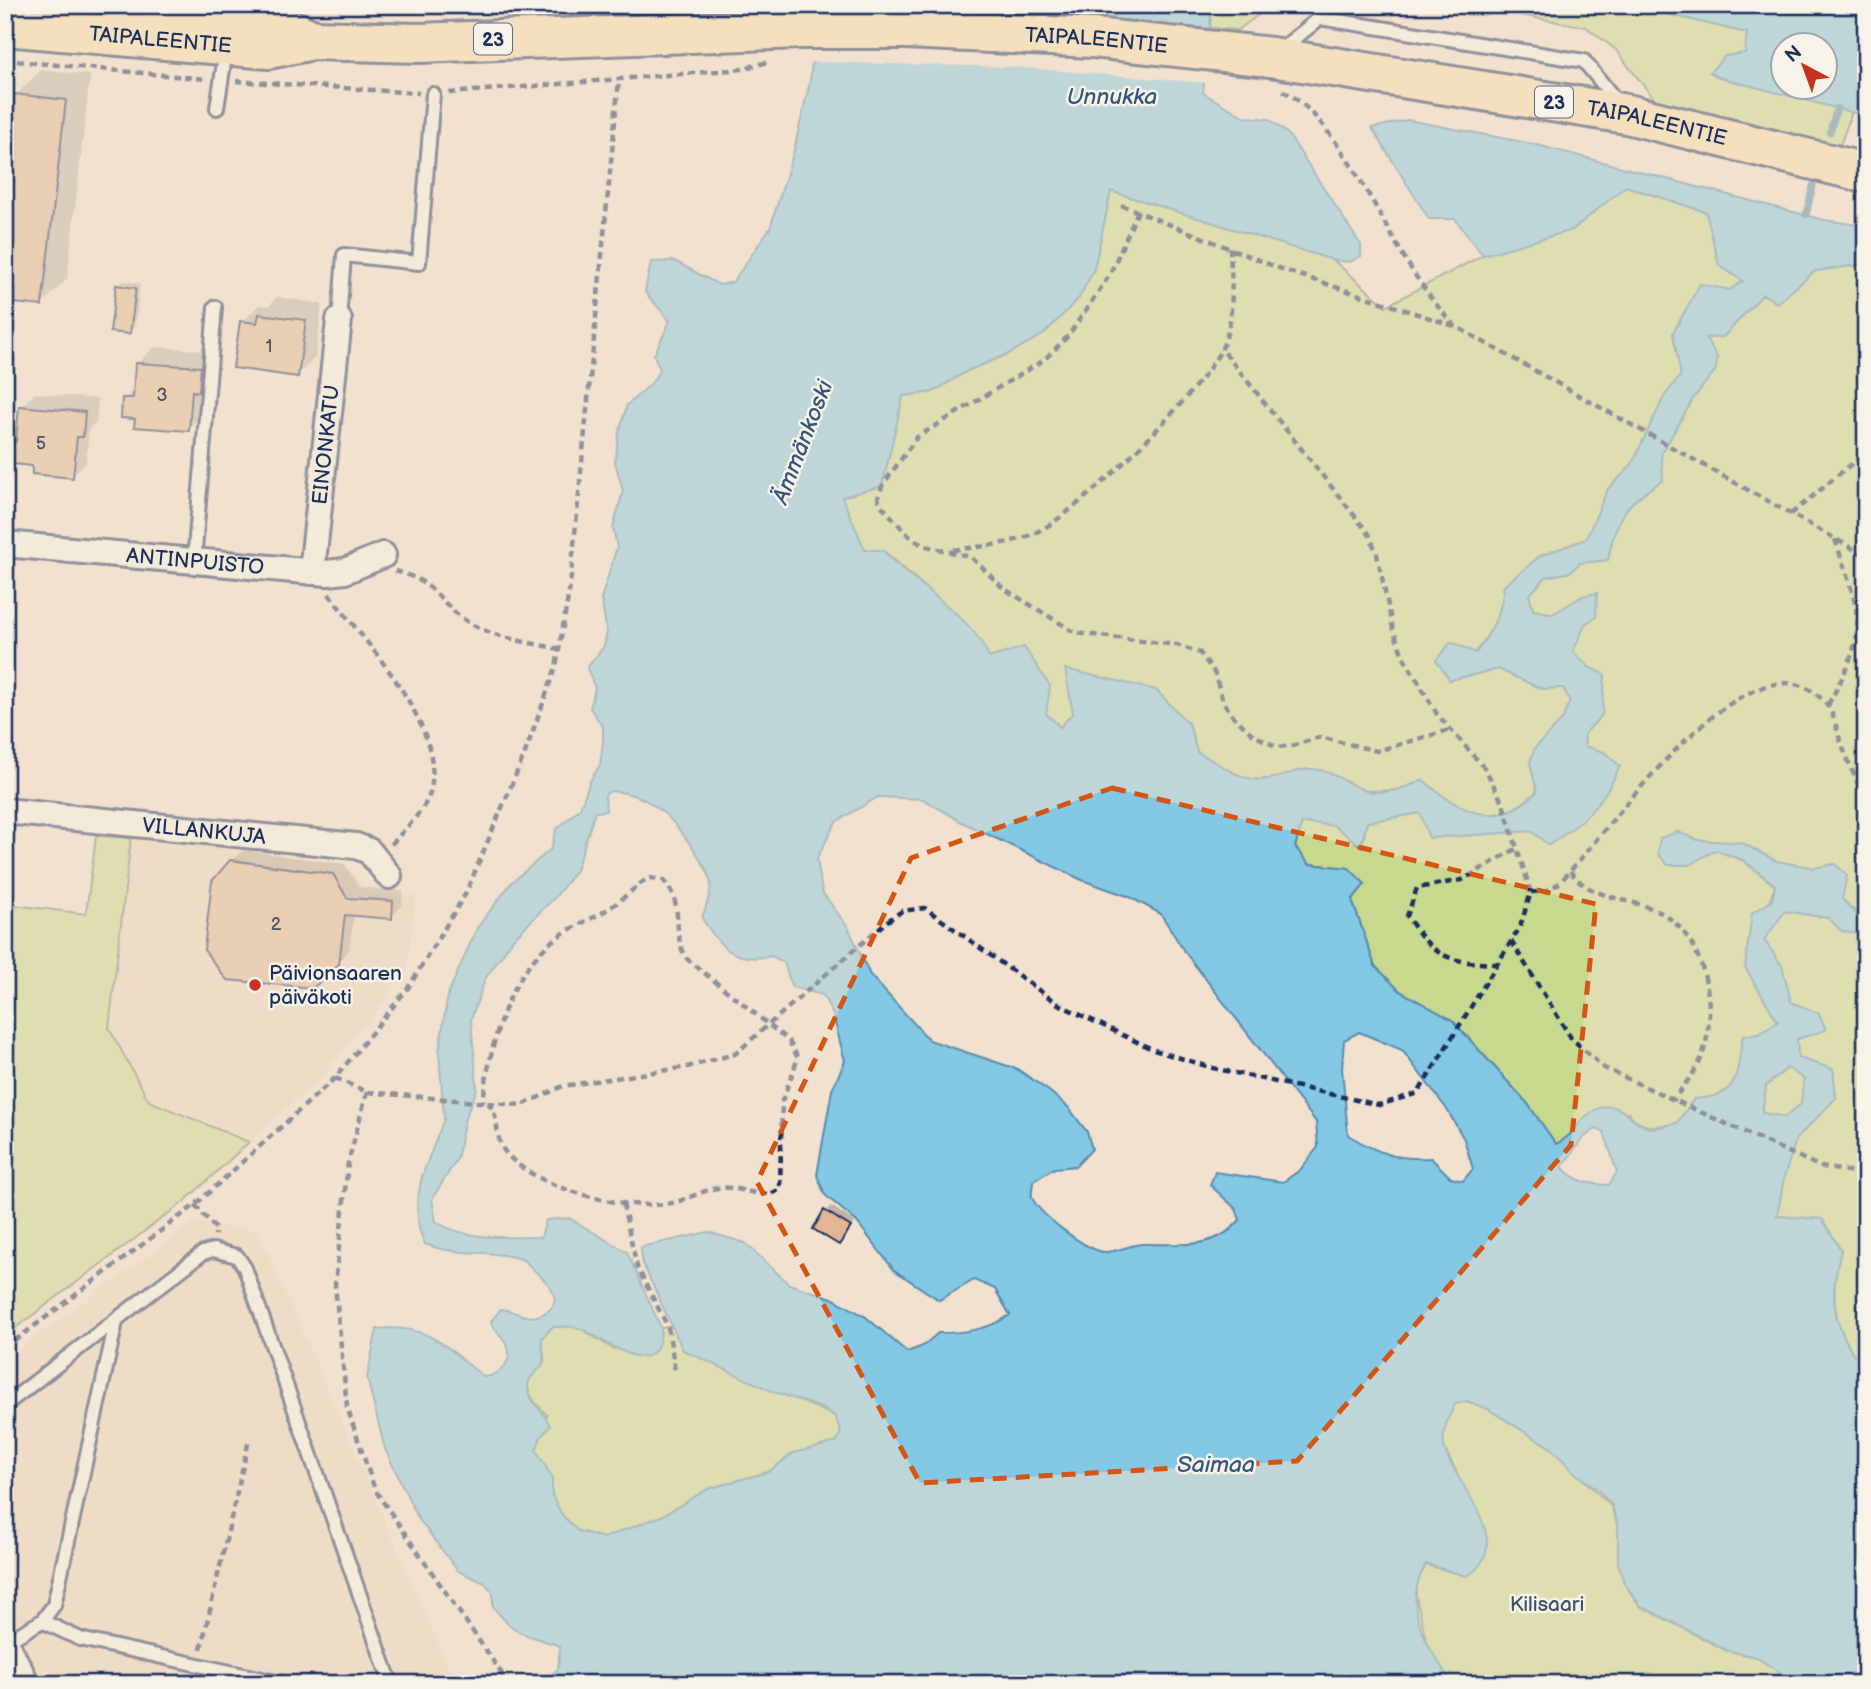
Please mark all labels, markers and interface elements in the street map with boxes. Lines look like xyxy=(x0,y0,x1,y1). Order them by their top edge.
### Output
street label: TAIPALEENTIE xyxy=(88,21,233,59)
road number: 23 xyxy=(474,23,512,54)
street label: TAIPALEENTIE xyxy=(1025,23,1169,59)
north arrow xyxy=(1770,32,1840,102)
text: N xyxy=(1781,41,1807,68)
water label: Unnukka xyxy=(1067,83,1157,111)
road number: 23 xyxy=(1535,86,1573,118)
street label: TAIPALEENTIE xyxy=(1585,96,1729,151)
house number: 1 xyxy=(266,336,272,357)
water label: Ämmänkoski xyxy=(766,376,840,509)
street label: EINONKATU xyxy=(307,384,345,506)
house number: 3 xyxy=(156,385,168,406)
house number: 5 xyxy=(36,433,46,454)
street label: ANTINPUISTO xyxy=(125,543,265,580)
street label: VILLANKUJA xyxy=(141,813,267,850)
house number: 2 xyxy=(271,914,282,935)
place label: Päivionsaaren päiväkoti xyxy=(269,961,402,1010)
marker: Päivionsaaren päiväkoti xyxy=(247,977,263,993)
water label: Saimaa xyxy=(1177,1451,1255,1479)
park label: Kilisaari xyxy=(1510,1592,1584,1617)

